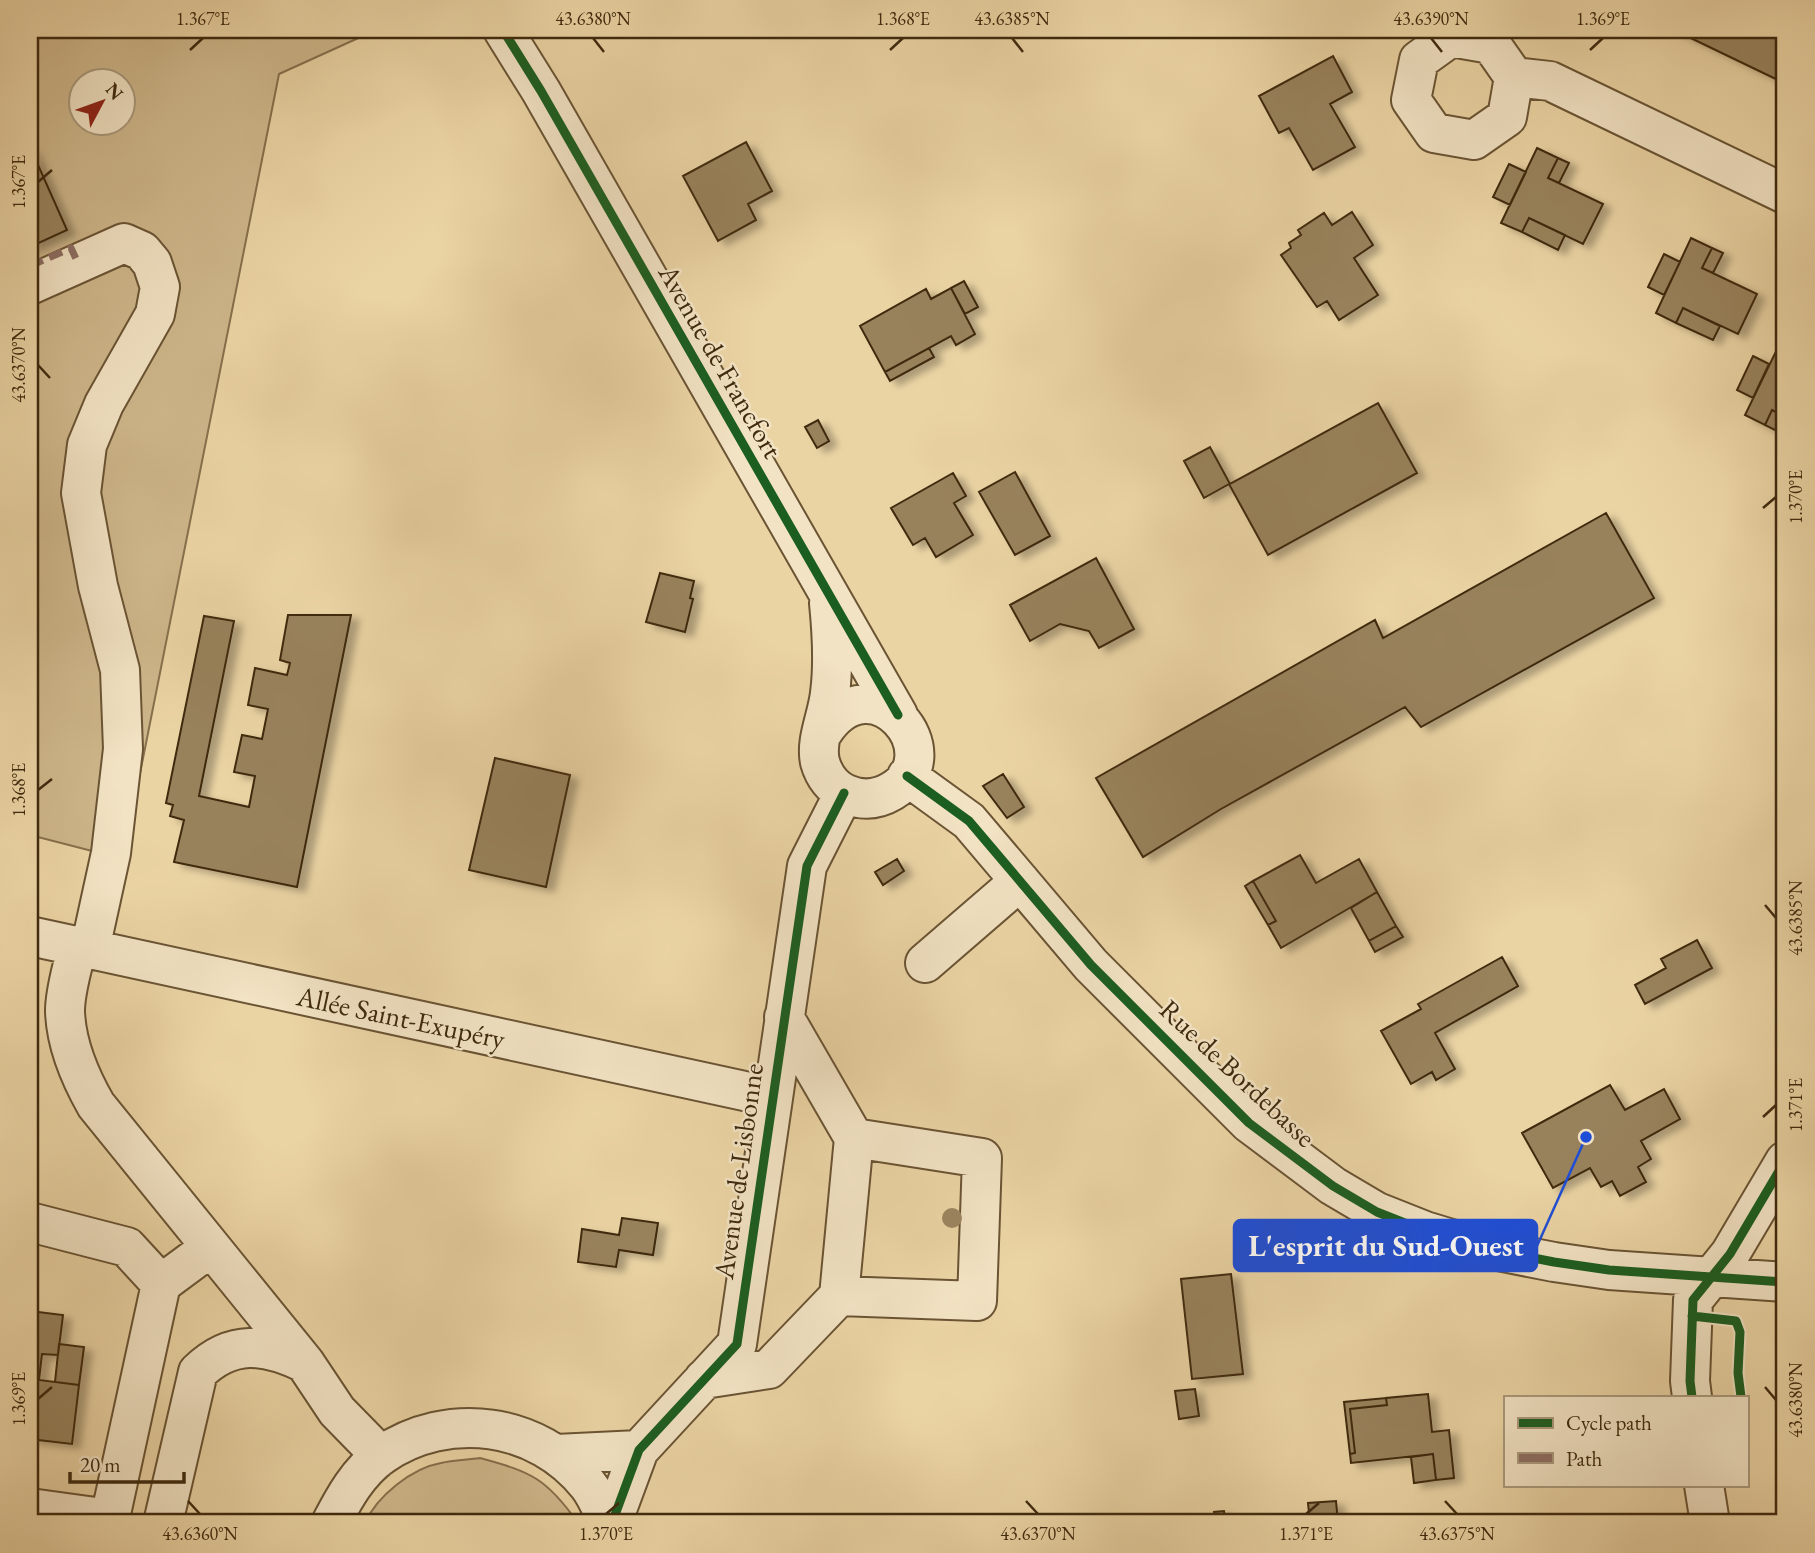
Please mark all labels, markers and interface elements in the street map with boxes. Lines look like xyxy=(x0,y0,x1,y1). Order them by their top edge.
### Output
text: 1.367°E xyxy=(176,7,230,30)
text: 43.6380°N xyxy=(555,7,631,30)
text: 1.368°E xyxy=(876,7,930,30)
text: 43.6385°N xyxy=(974,7,1050,30)
text: 43.6390°N xyxy=(1393,7,1469,30)
text: 1.369°E xyxy=(1576,7,1630,30)
north arrow xyxy=(66,66,136,136)
text: N xyxy=(100,77,129,106)
text: 1.367°E xyxy=(7,155,30,209)
street label: Avenue de Francfort xyxy=(650,257,791,465)
text: 43.6370°N xyxy=(7,327,30,403)
text: 1.370°E xyxy=(1784,470,1807,524)
text: 1.368°E xyxy=(7,763,30,817)
text: 43.6385°N xyxy=(1784,880,1807,956)
street label: Allée Saint-Exupéry xyxy=(293,977,509,1057)
street label: Rue de Bordebasse xyxy=(1152,991,1324,1155)
street label: Avenue de Lisbonne xyxy=(705,1061,771,1282)
text: 1.371°E xyxy=(1784,1078,1807,1132)
callout: L'esprit du Sud-Ouest xyxy=(1234,1220,1537,1271)
text: L'esprit du Sud-Ouest xyxy=(1248,1226,1524,1265)
text: 43.6380°N xyxy=(1784,1362,1807,1438)
text: 1.369°E xyxy=(7,1372,30,1426)
legend xyxy=(1504,1396,1748,1486)
text: Cycle path xyxy=(1566,1409,1652,1436)
scale bar xyxy=(70,1441,184,1485)
text: Path xyxy=(1566,1445,1603,1472)
text: 20 m xyxy=(80,1451,121,1478)
text: 43.6360°N xyxy=(162,1522,238,1545)
text: 1.370°E xyxy=(579,1522,633,1545)
text: 43.6370°N xyxy=(1000,1522,1076,1545)
text: 1.371°E xyxy=(1279,1522,1333,1545)
text: 43.6375°N xyxy=(1419,1522,1495,1545)

